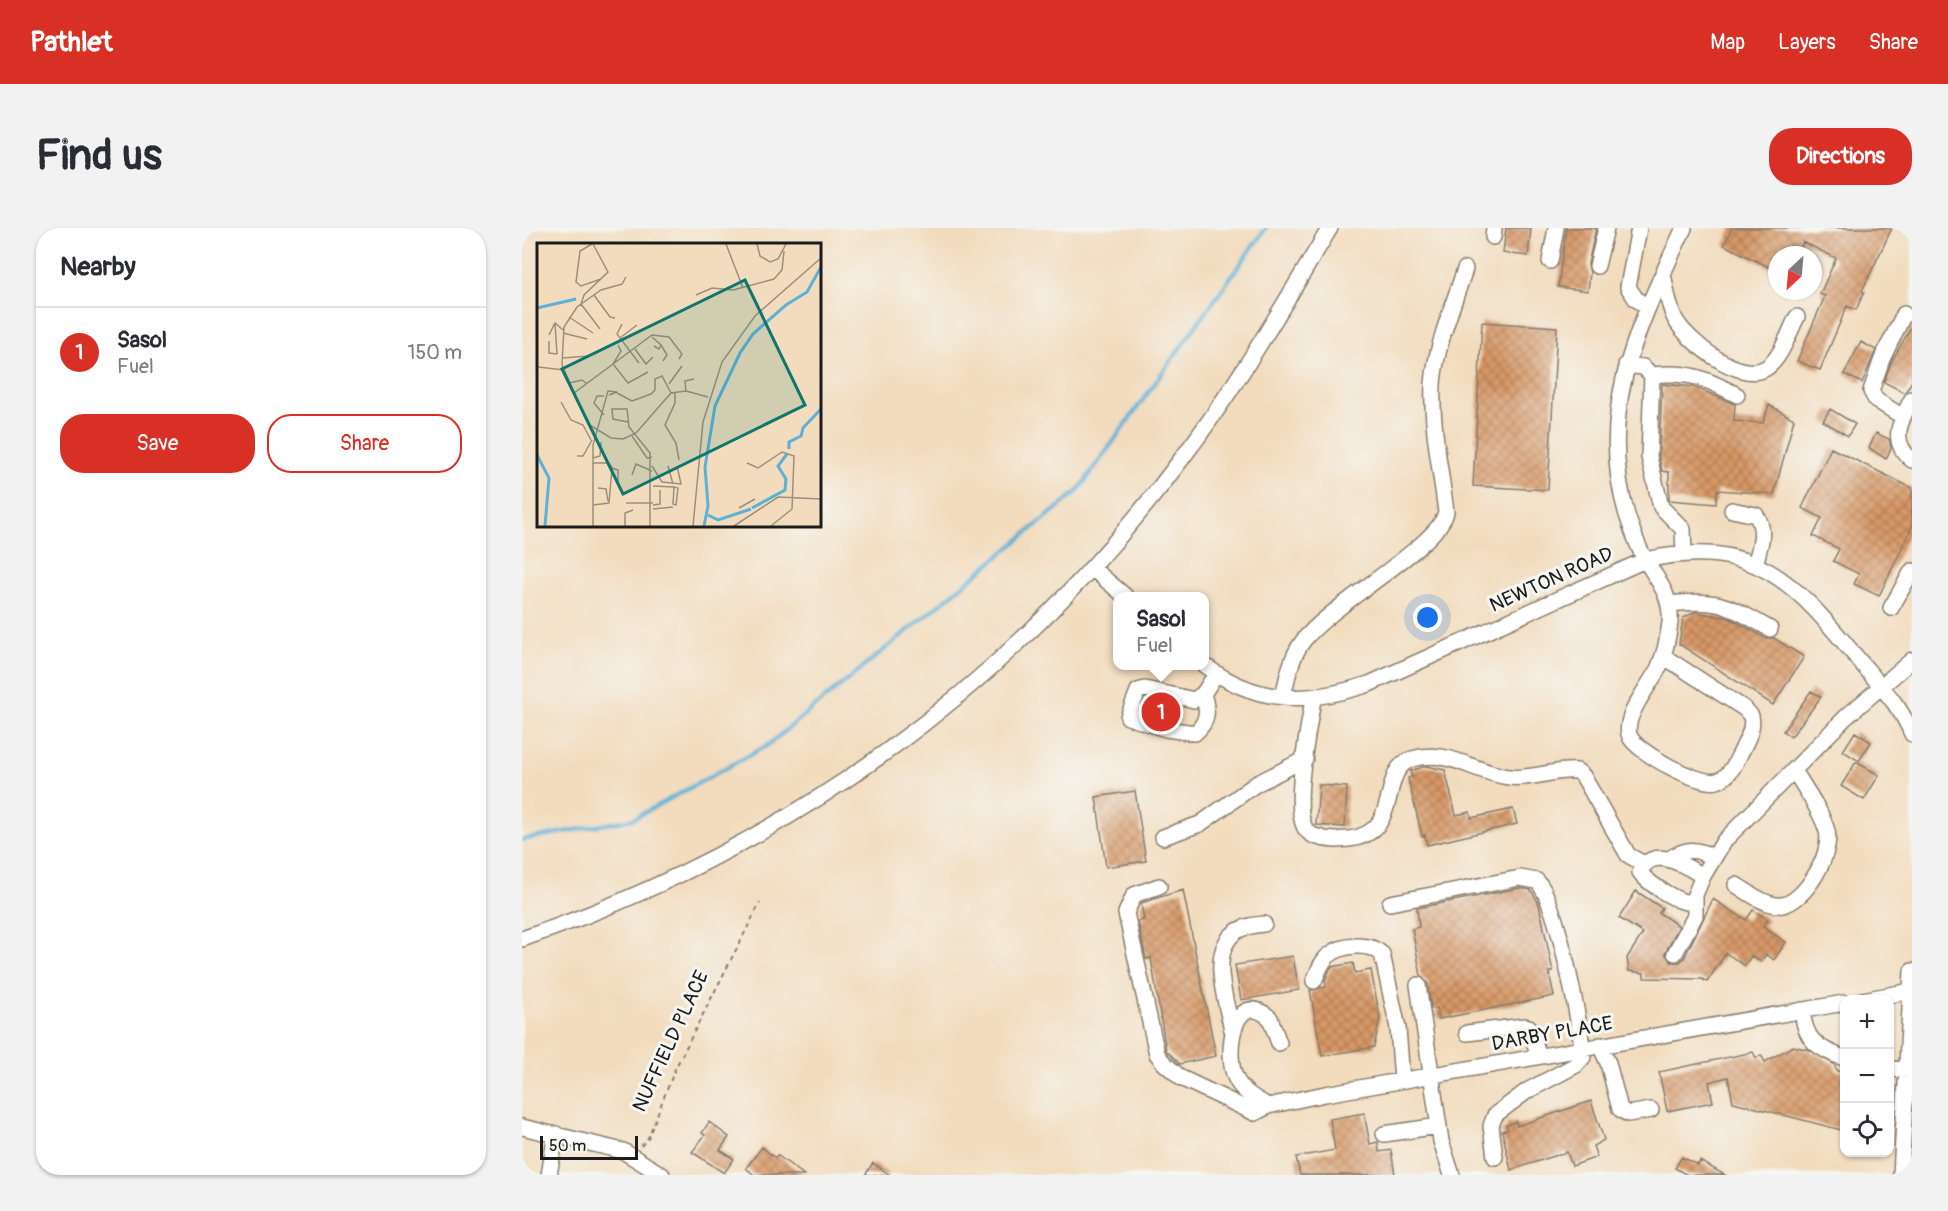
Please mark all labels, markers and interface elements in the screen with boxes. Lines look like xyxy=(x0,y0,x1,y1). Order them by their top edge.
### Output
text: Pathlet xyxy=(30,25,113,60)
text: Map xyxy=(1710,29,1745,56)
text: Layers xyxy=(1778,29,1836,56)
text: Share xyxy=(1869,29,1918,56)
button: Directions xyxy=(1769,128,1912,185)
text: Find us xyxy=(36,130,162,182)
inset map xyxy=(537,243,820,526)
north arrow xyxy=(1768,246,1822,300)
text: Nearby xyxy=(60,251,136,283)
text: Sasol xyxy=(117,326,167,354)
text: 1 xyxy=(76,340,83,365)
text: 150 m xyxy=(408,340,462,365)
text: Fuel xyxy=(117,354,154,379)
button: Save xyxy=(60,414,255,473)
button: Share xyxy=(267,414,462,473)
street label: NEWTON ROAD xyxy=(1486,541,1617,618)
popup xyxy=(1113,592,1209,670)
your location xyxy=(1413,603,1442,632)
text: Sasol xyxy=(1136,605,1186,633)
text: Fuel xyxy=(1136,633,1173,658)
pin: 1 xyxy=(1142,690,1180,734)
street label: NUFFIELD PLACE xyxy=(627,967,714,1116)
map controls xyxy=(1840,995,1894,1157)
button: + xyxy=(1840,995,1894,1049)
street label: DARBY PLACE xyxy=(1490,1011,1615,1056)
button: − xyxy=(1840,1049,1894,1103)
button: locate xyxy=(1840,1103,1894,1157)
scale bar xyxy=(540,1133,638,1160)
text: 50 m xyxy=(549,1136,586,1156)

